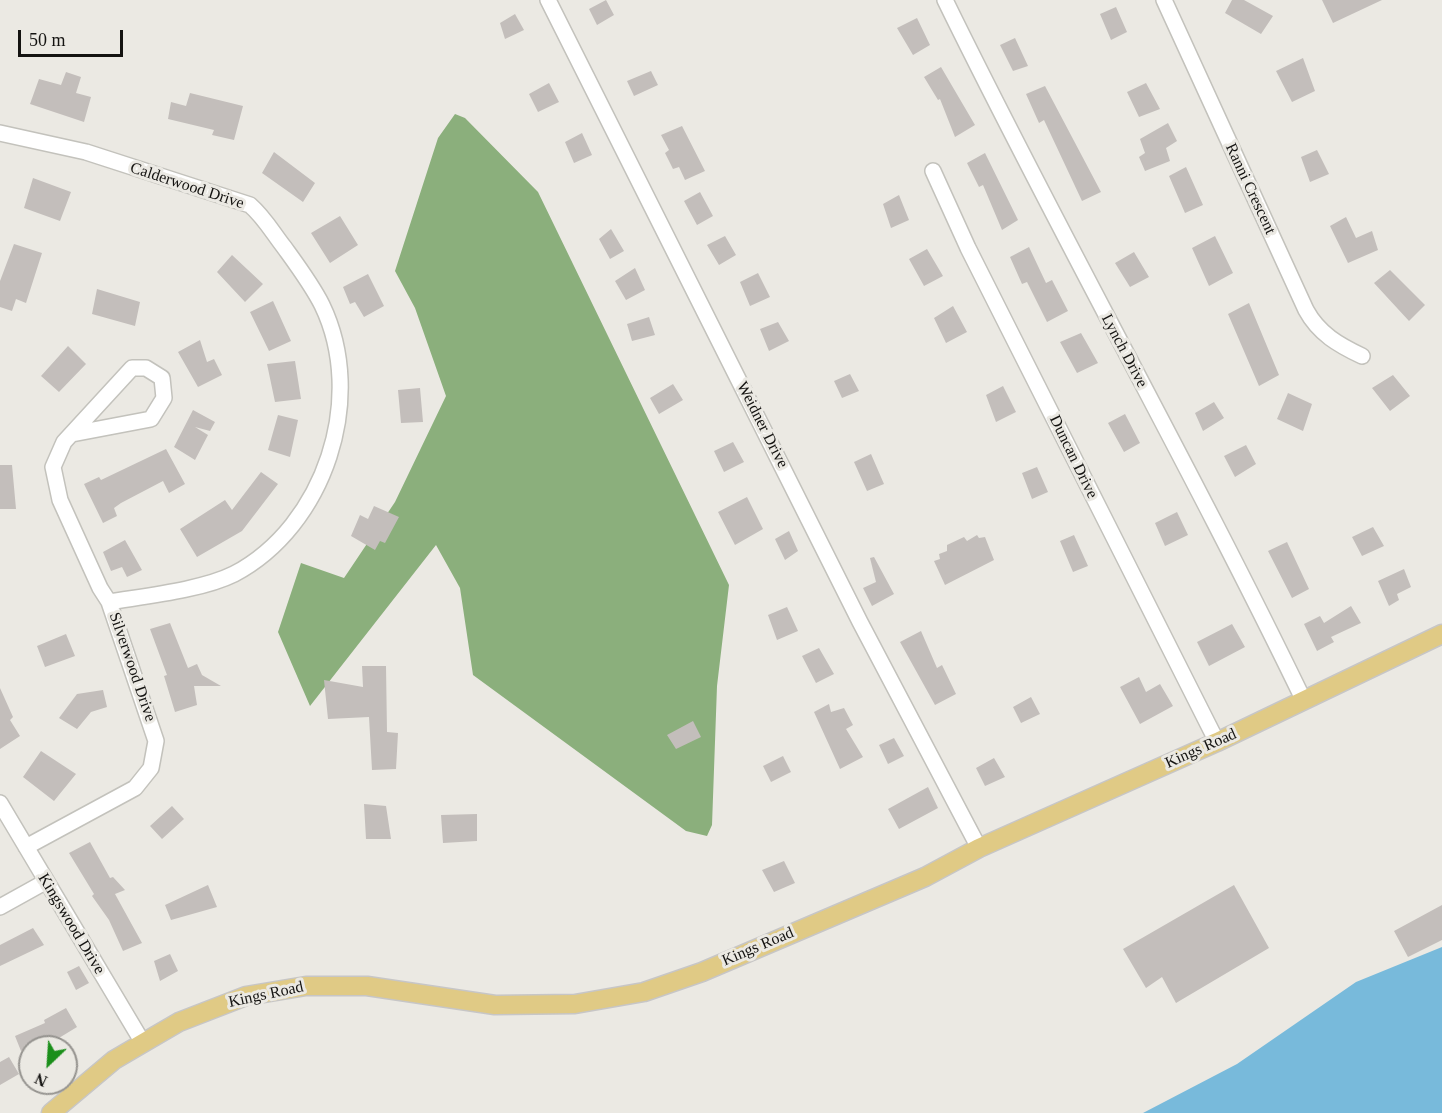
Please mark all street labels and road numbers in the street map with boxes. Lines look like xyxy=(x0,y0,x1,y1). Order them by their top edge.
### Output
street label: Ranni Crescent xyxy=(1221,140,1279,238)
street label: Calderwood Drive xyxy=(128,159,246,213)
street label: Lynch Drive xyxy=(1097,311,1151,391)
street label: Weidner Drive xyxy=(732,379,792,471)
street label: Duncan Drive xyxy=(1045,412,1101,502)
street label: Silverwood Drive xyxy=(104,610,160,724)
street label: Kings Road xyxy=(1162,725,1240,773)
street label: Kingswood Drive xyxy=(33,870,109,978)
street label: Kings Road xyxy=(719,923,797,971)
street label: Kings Road xyxy=(227,978,305,1012)

